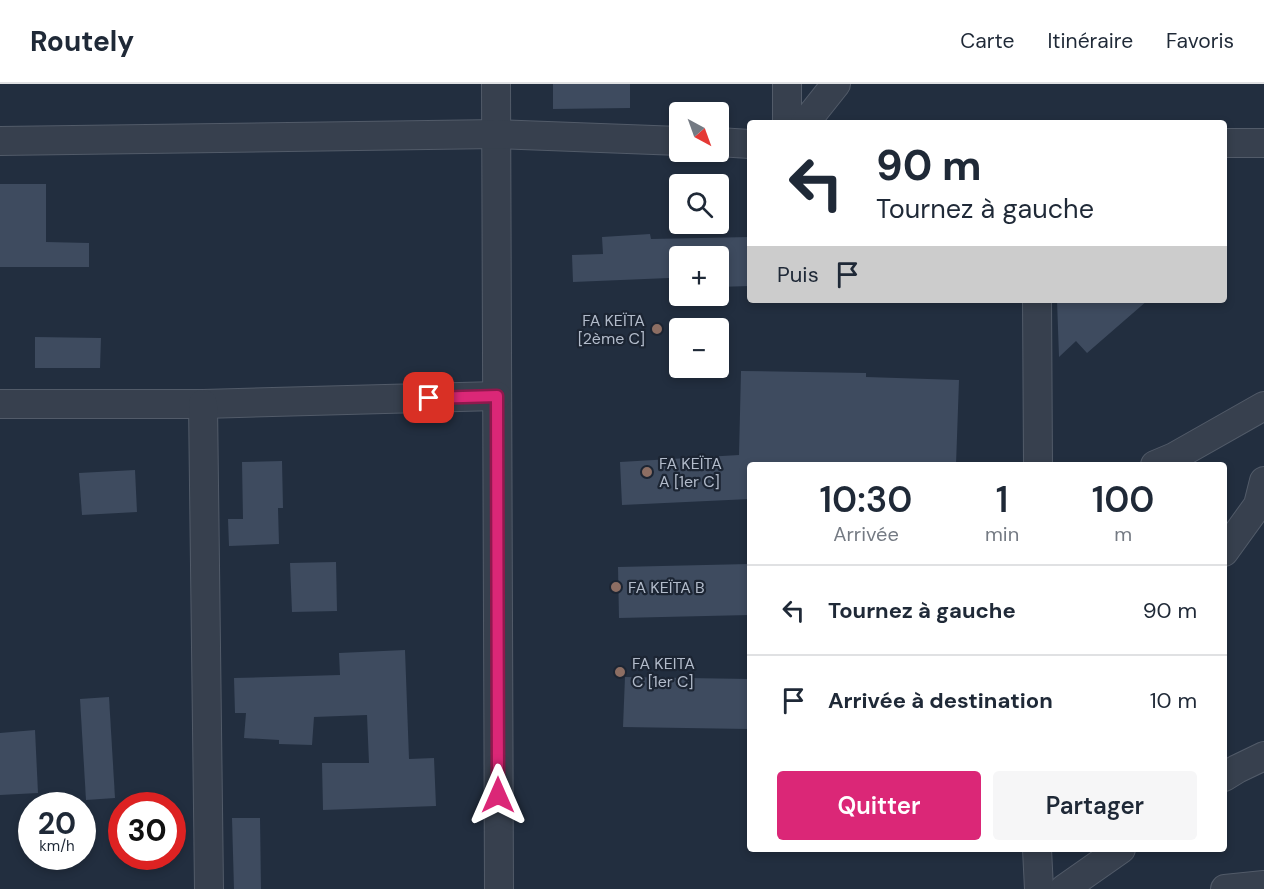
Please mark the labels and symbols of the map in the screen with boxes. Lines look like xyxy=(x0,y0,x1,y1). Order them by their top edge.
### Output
north arrow xyxy=(669,102,729,162)
place label: FA KEÏTA [2ème C] xyxy=(578,310,645,349)
marker: FA KEÏTA [2ème C] xyxy=(650,322,664,336)
pin xyxy=(403,372,454,423)
place label: FA KEÏTA A [1er C] xyxy=(659,453,722,492)
marker: FA KEÏTA A [1er C] xyxy=(640,465,654,479)
place label: FA KEÏTA B xyxy=(628,577,705,598)
marker: FA KEÏTA B xyxy=(609,580,623,594)
place label: FA KEITA C [1er C] xyxy=(632,653,695,692)
marker: FA KEITA C [1er C] xyxy=(613,665,627,679)
position arrow xyxy=(466,763,530,827)
speed limit sign: 30 xyxy=(108,792,186,870)

